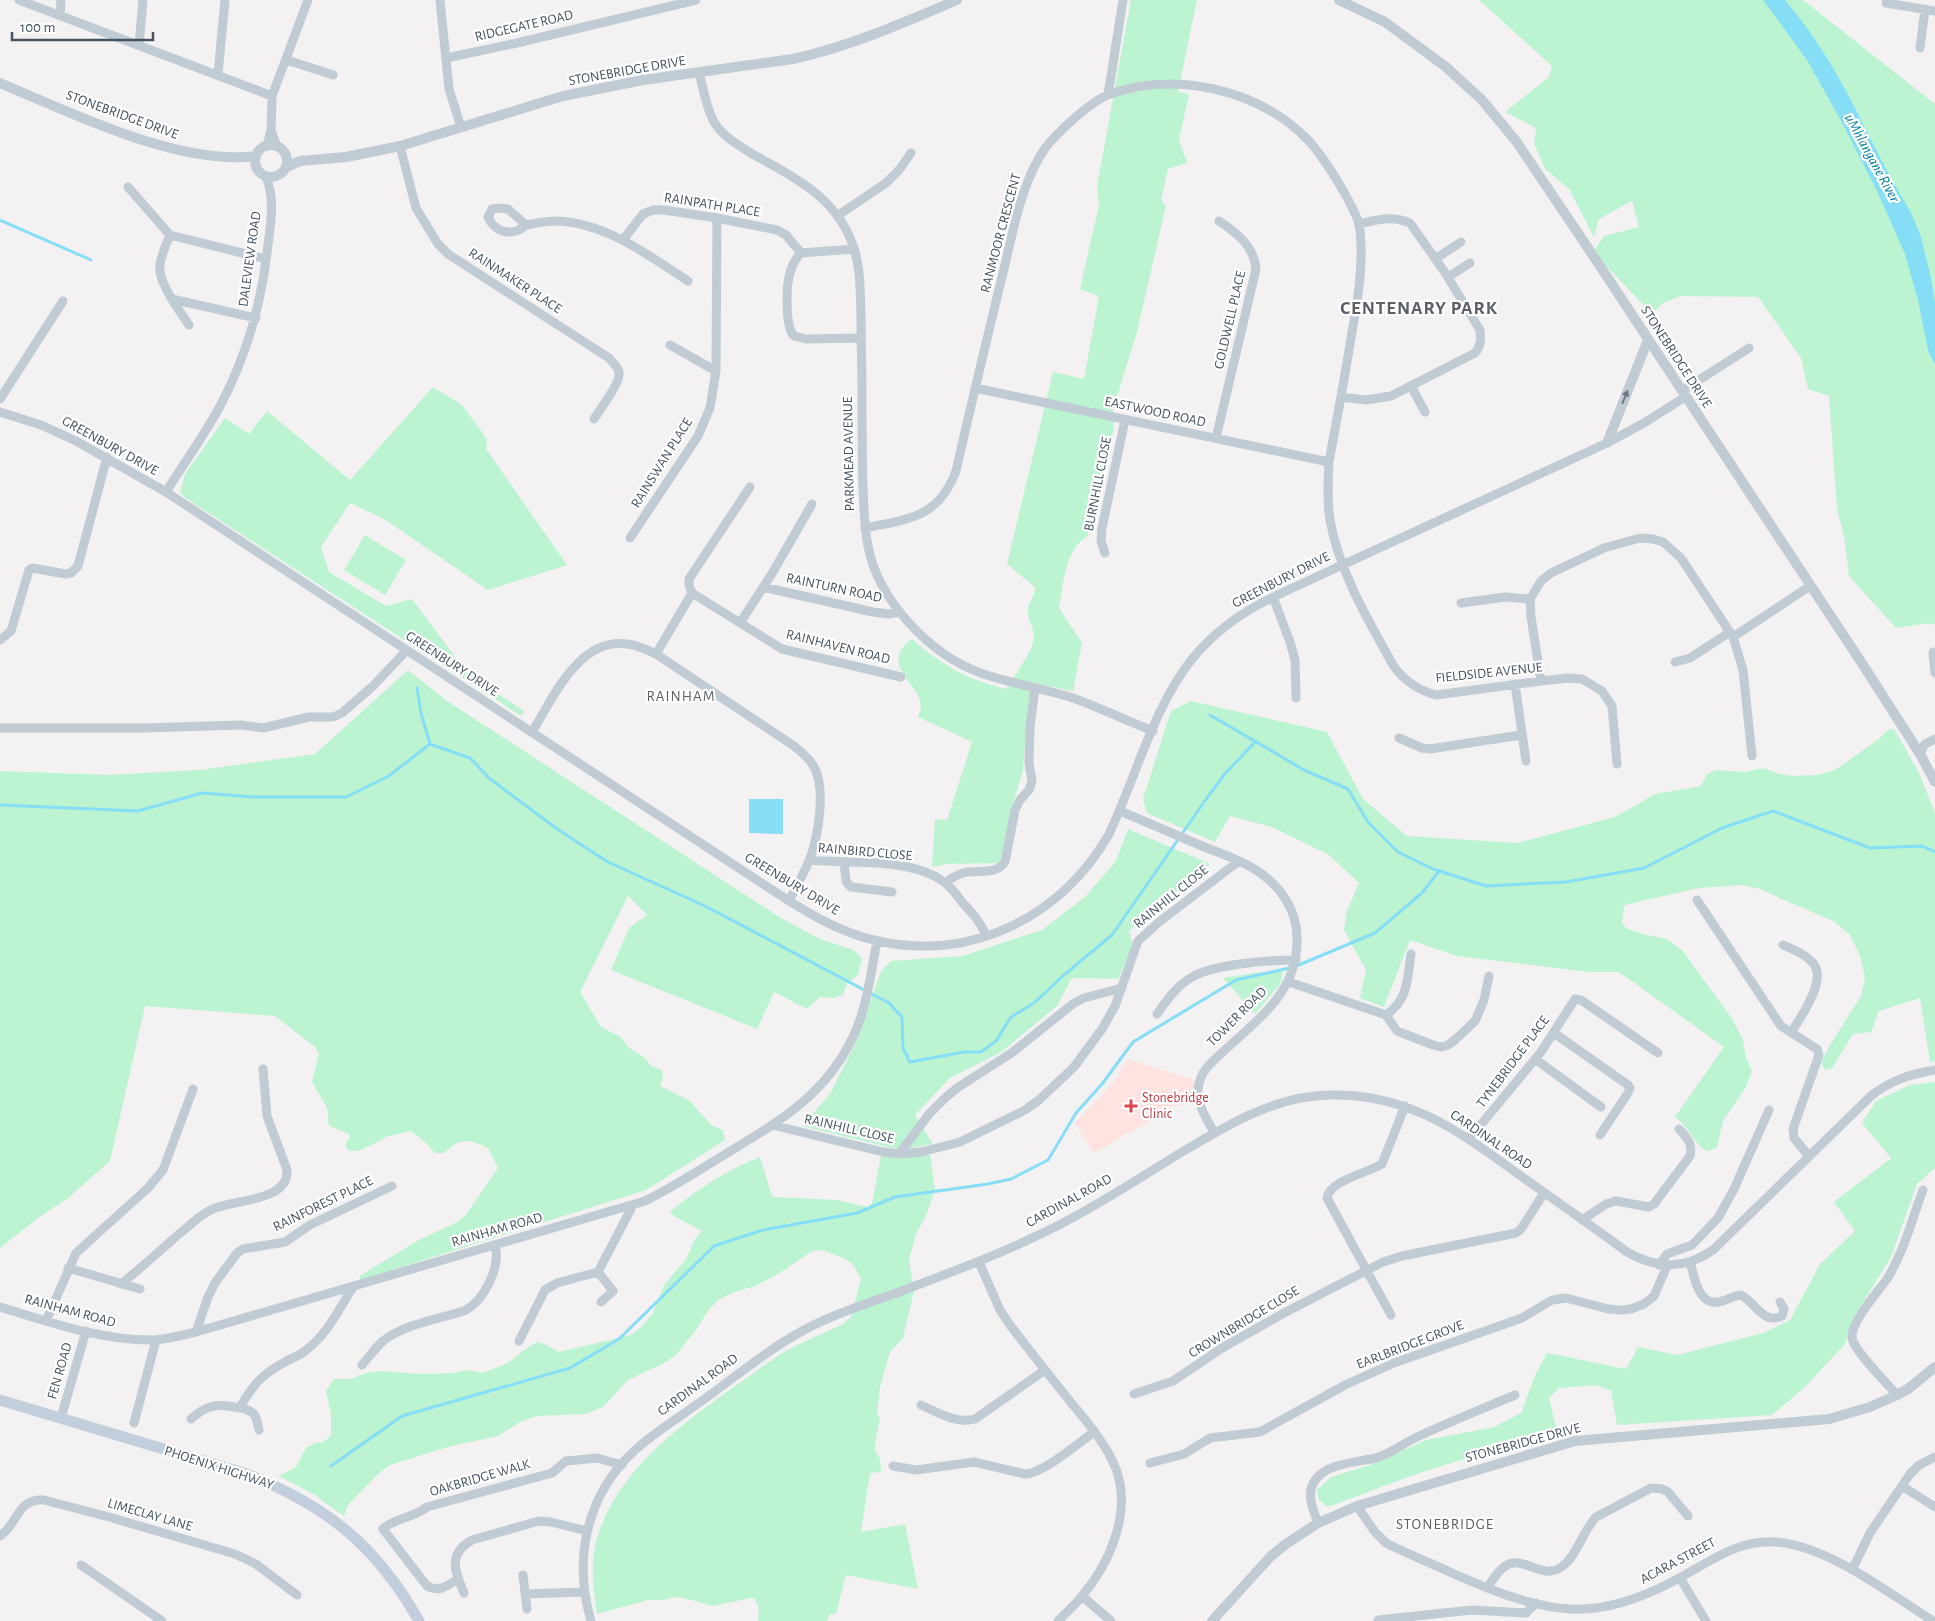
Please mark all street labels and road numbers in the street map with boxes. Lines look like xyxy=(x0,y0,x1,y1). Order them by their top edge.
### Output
street label: RIDGEGATE ROAD xyxy=(473,8,575,44)
street label: STONEBRIDGE DRIVE xyxy=(567,54,687,88)
street label: STONEBRIDGE DRIVE xyxy=(64,88,180,142)
street label: RANMOOR CRESCENT xyxy=(978,172,1024,294)
street label: RAINPATH PLACE xyxy=(663,191,761,220)
street label: DALEVIEW ROAD xyxy=(236,210,264,308)
street label: RAINMAKER PLACE xyxy=(466,246,564,316)
street label: GOLDWELL PLACE xyxy=(1212,269,1248,370)
street label: STONEBRIDGE DRIVE xyxy=(1638,304,1714,411)
street label: EASTWOOD ROAD xyxy=(1103,394,1207,430)
street label: PARKMEAD AVENUE xyxy=(841,396,857,512)
street label: GREENBURY DRIVE xyxy=(60,414,161,478)
street label: RAINSWAN PLACE xyxy=(629,415,695,510)
street label: BURNHILL CLOSE xyxy=(1082,435,1114,532)
street label: GREENBURY DRIVE xyxy=(1230,549,1332,611)
street label: RAINTURN ROAD xyxy=(785,571,883,605)
street label: RAINHAVEN ROAD xyxy=(785,627,891,667)
street label: GREENBURY DRIVE xyxy=(403,629,501,699)
street label: FIELDSIDE AVENUE xyxy=(1435,660,1543,686)
street label: RAINBIRD CLOSE xyxy=(817,841,913,863)
street label: GREENBURY DRIVE xyxy=(742,850,842,918)
street label: RAINHILL CLOSE xyxy=(1131,863,1211,931)
street label: TOWER ROAD xyxy=(1205,985,1269,1049)
street label: TYNEBRIDGE PLACE xyxy=(1474,1013,1552,1111)
street label: CARDINAL ROAD xyxy=(1448,1108,1534,1172)
street label: RAINHILL CLOSE xyxy=(803,1112,895,1146)
street label: CARDINAL ROAD xyxy=(1024,1172,1114,1230)
street label: RAINFOREST PLACE xyxy=(271,1174,375,1234)
street label: RAINHAM ROAD xyxy=(450,1210,544,1250)
street label: CROWNBRIDGE CLOSE xyxy=(1186,1283,1302,1360)
street label: RAINHAM ROAD xyxy=(23,1292,117,1330)
street label: EARLBRIDGE GROVE xyxy=(1355,1318,1466,1372)
street label: FEN ROAD xyxy=(45,1341,75,1401)
street label: CARDINAL ROAD xyxy=(655,1351,741,1419)
street label: STONEBRIDGE DRIVE xyxy=(1464,1421,1582,1465)
street label: PHOENIX HIGHWAY xyxy=(163,1444,276,1492)
street label: OAKBRIDGE WALK xyxy=(428,1457,532,1499)
street label: LIMECLAY LANE xyxy=(106,1496,194,1534)
street label: ACARA STREET xyxy=(1638,1535,1718,1587)

